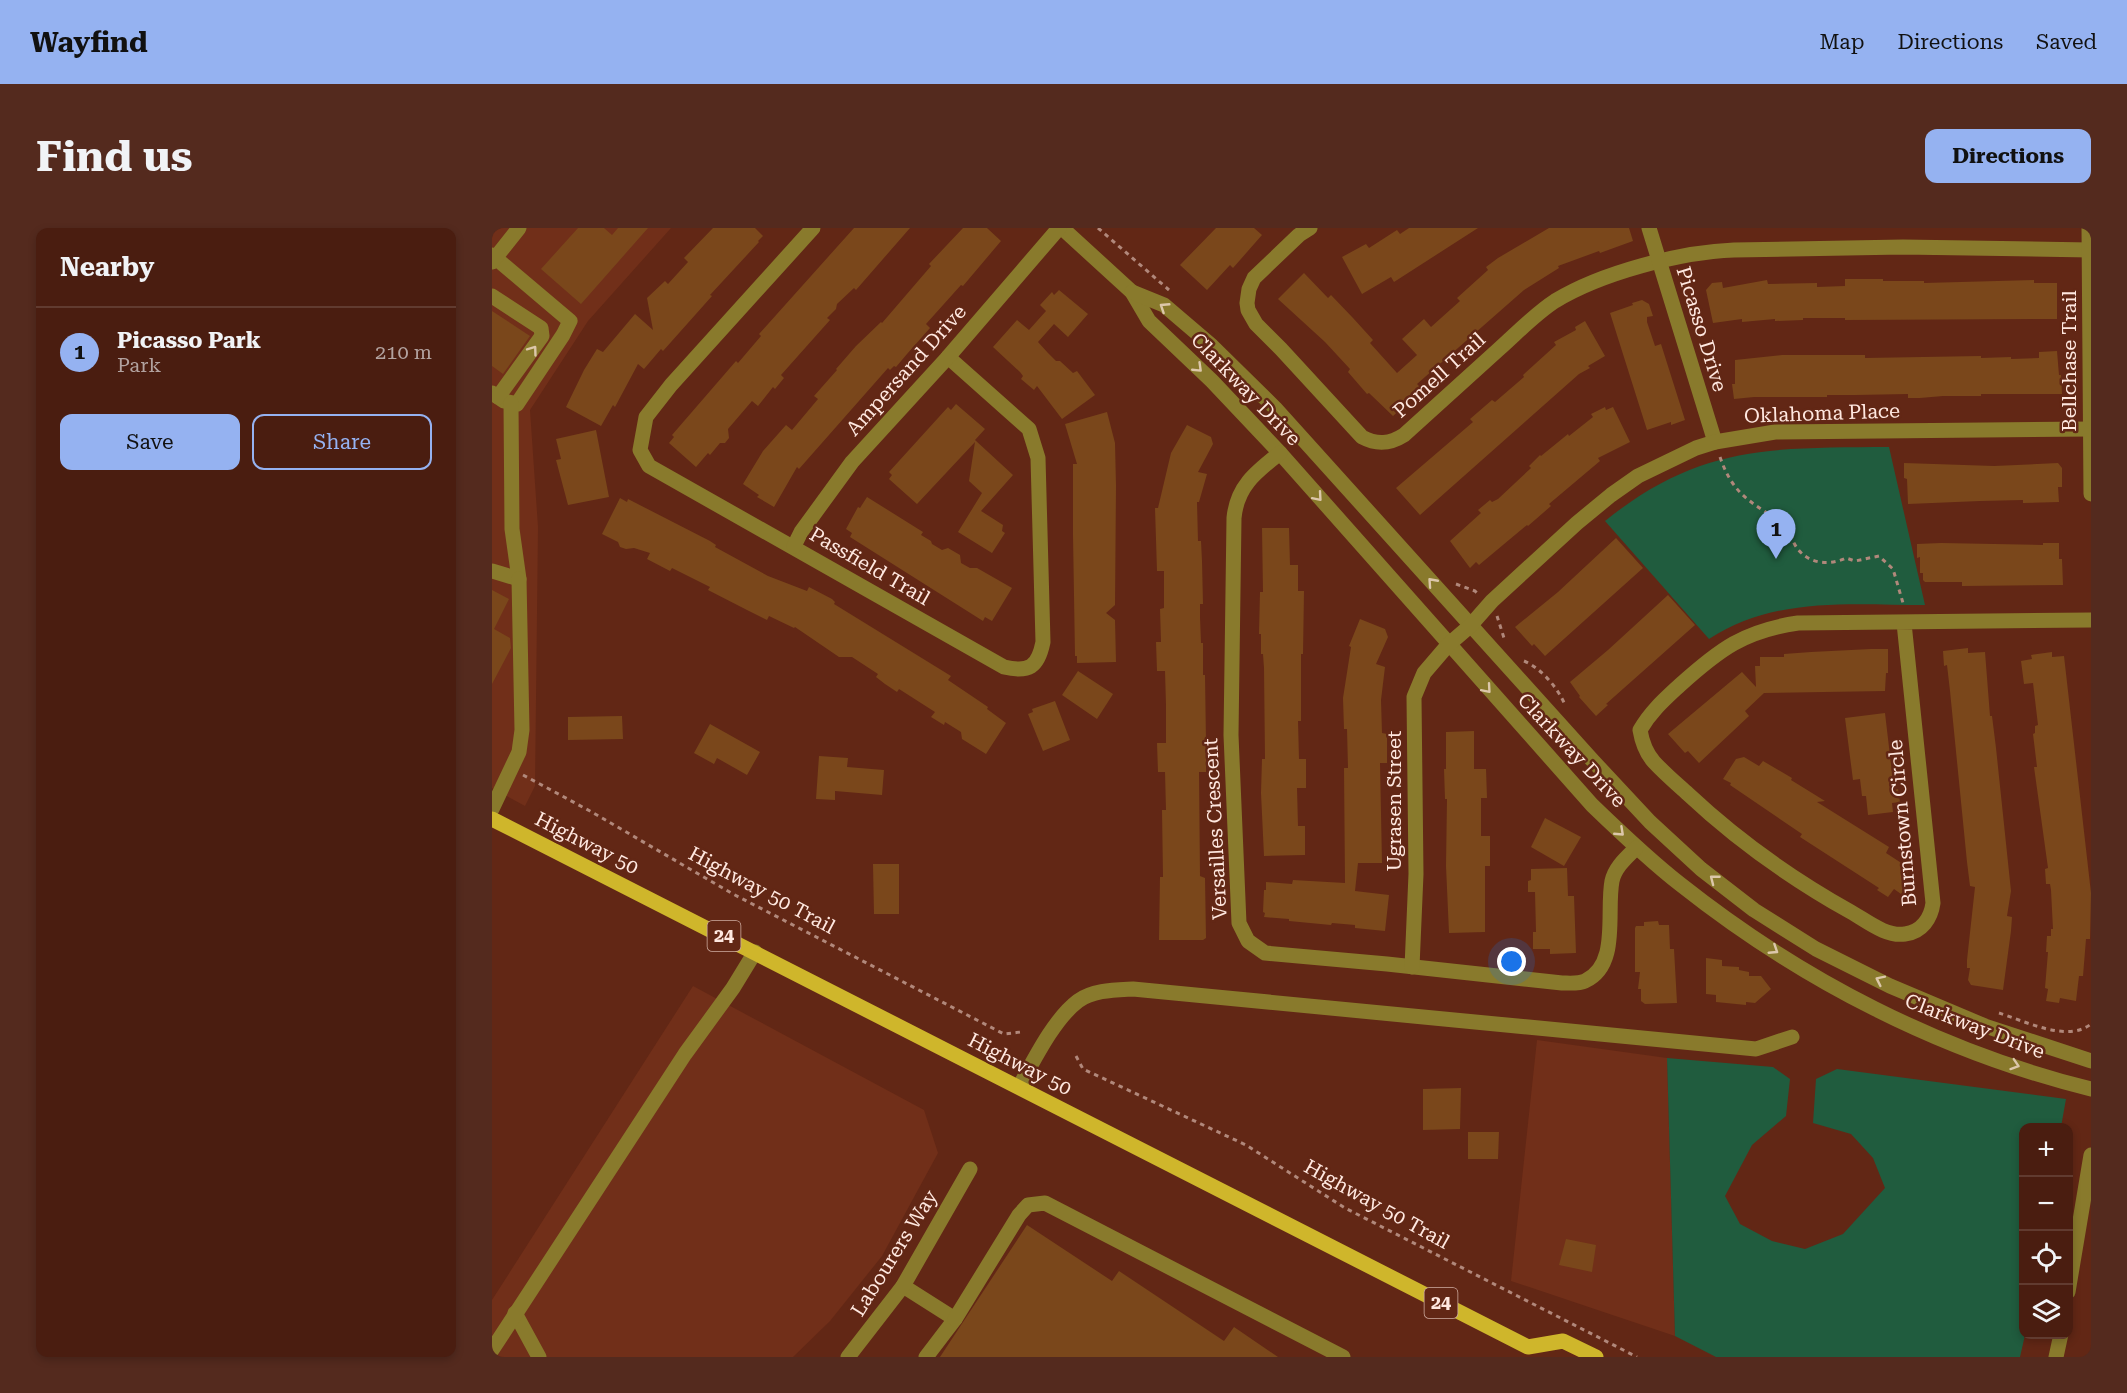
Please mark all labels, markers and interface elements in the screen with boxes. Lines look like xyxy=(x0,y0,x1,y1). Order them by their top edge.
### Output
text: Wayfind xyxy=(30,26,148,59)
text: Map xyxy=(1820,30,1864,54)
text: Directions xyxy=(1897,30,2003,54)
text: Saved xyxy=(2036,30,2097,54)
button: Directions xyxy=(1925,129,2091,183)
text: Find us xyxy=(36,132,193,181)
text: Nearby xyxy=(60,252,154,282)
street label: Picasso Drive xyxy=(1672,263,1732,395)
street label: Bellchase Trail xyxy=(2057,290,2081,432)
street label: Ampersand Drive xyxy=(841,300,971,440)
one-way arrow xyxy=(1160,304,1171,315)
street label: Pomell Trail xyxy=(1388,327,1490,423)
text: Picasso Park xyxy=(117,328,261,353)
street label: Clarkway Drive xyxy=(1186,328,1306,450)
text: 1 xyxy=(74,340,85,364)
text: 210 m xyxy=(375,340,432,364)
one-way arrow xyxy=(525,345,536,356)
text: Park xyxy=(117,353,161,377)
one-way arrow xyxy=(1191,361,1201,372)
street label: Oklahoma Place xyxy=(1744,398,1900,428)
button: Save xyxy=(60,414,240,470)
button: Share xyxy=(252,414,432,470)
one-way arrow xyxy=(1311,490,1322,501)
pin: 1 xyxy=(1756,510,1796,559)
street label: Passfield Trail xyxy=(806,522,934,610)
one-way arrow xyxy=(1428,578,1439,589)
one-way arrow xyxy=(1480,682,1491,693)
street label: Clarkway Drive xyxy=(1513,688,1631,812)
street label: Ugrasen Street xyxy=(1382,730,1406,872)
street label: Versailles Crescent xyxy=(1198,737,1232,920)
street label: Burnstown Circle xyxy=(1883,739,1921,907)
street label: Highway 50 xyxy=(531,807,643,879)
one-way arrow xyxy=(1613,825,1623,836)
street label: Highway 50 Trail xyxy=(685,841,839,939)
one-way arrow xyxy=(1709,875,1720,886)
road number: 24 xyxy=(708,921,740,951)
one-way arrow xyxy=(1768,943,1779,954)
your location xyxy=(1497,947,1526,976)
one-way arrow xyxy=(1875,976,1886,988)
street label: Clarkway Drive xyxy=(1902,988,2048,1064)
street label: Highway 50 xyxy=(964,1028,1076,1100)
one-way arrow xyxy=(2009,1058,2020,1070)
map controls xyxy=(2019,1123,2073,1339)
button: + xyxy=(2019,1123,2073,1177)
street label: Highway 50 Trail xyxy=(1300,1154,1454,1254)
button: − xyxy=(2019,1177,2073,1231)
street label: Labourers Way xyxy=(846,1185,943,1321)
button: locate xyxy=(2019,1231,2073,1285)
button: layers xyxy=(2019,1285,2073,1339)
road number: 24 xyxy=(1424,1288,1458,1318)

